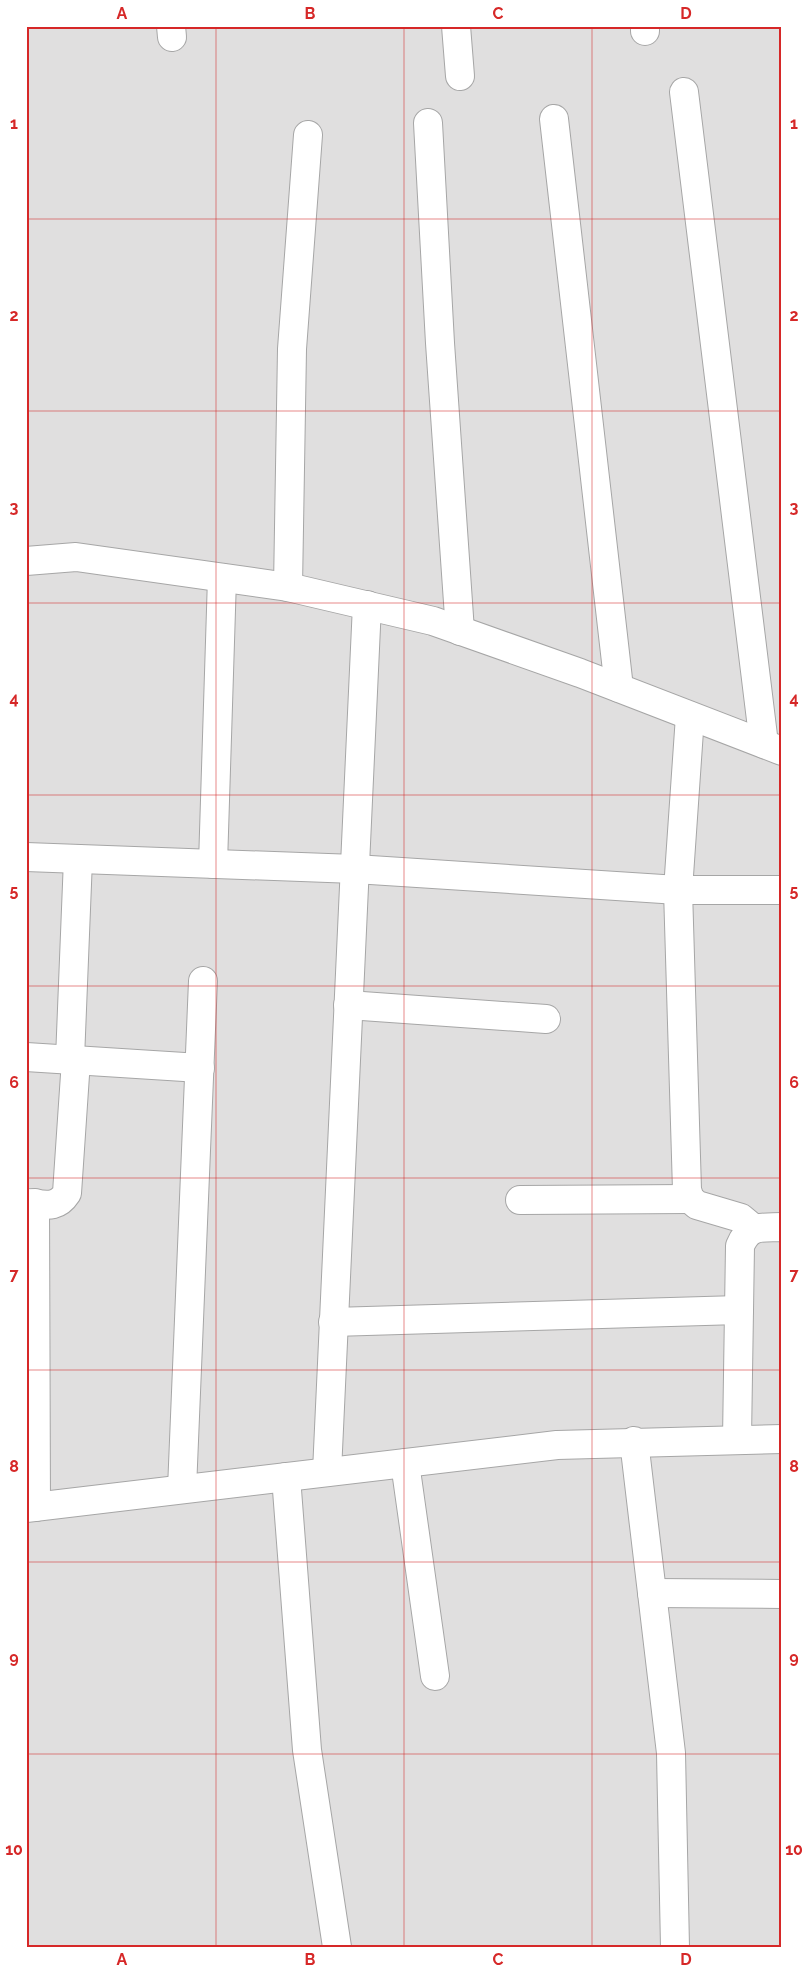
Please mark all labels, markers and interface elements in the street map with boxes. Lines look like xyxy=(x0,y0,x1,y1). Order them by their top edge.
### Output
text: A xyxy=(117,4,128,23)
text: B xyxy=(305,4,316,23)
text: C xyxy=(493,4,504,23)
text: D xyxy=(680,4,692,23)
text: 1 xyxy=(10,114,18,133)
text: 1 xyxy=(790,114,798,133)
text: 2 xyxy=(9,306,19,325)
text: 2 xyxy=(789,306,799,325)
text: 3 xyxy=(10,498,19,517)
text: 3 xyxy=(790,498,799,517)
text: 4 xyxy=(9,689,19,708)
text: 4 xyxy=(789,689,799,708)
text: 5 xyxy=(10,881,19,900)
text: 5 xyxy=(790,881,799,900)
text: 6 xyxy=(9,1073,19,1092)
text: 6 xyxy=(789,1073,799,1092)
text: 7 xyxy=(10,1265,19,1284)
text: 7 xyxy=(790,1265,799,1284)
text: 8 xyxy=(9,1457,19,1476)
text: 8 xyxy=(789,1457,799,1476)
text: 9 xyxy=(9,1648,19,1667)
text: 9 xyxy=(789,1648,799,1667)
text: 10 xyxy=(5,1840,23,1859)
text: 10 xyxy=(785,1840,803,1859)
text: A xyxy=(117,1950,128,1969)
text: B xyxy=(305,1950,316,1969)
text: C xyxy=(493,1950,504,1969)
text: D xyxy=(680,1950,692,1969)

